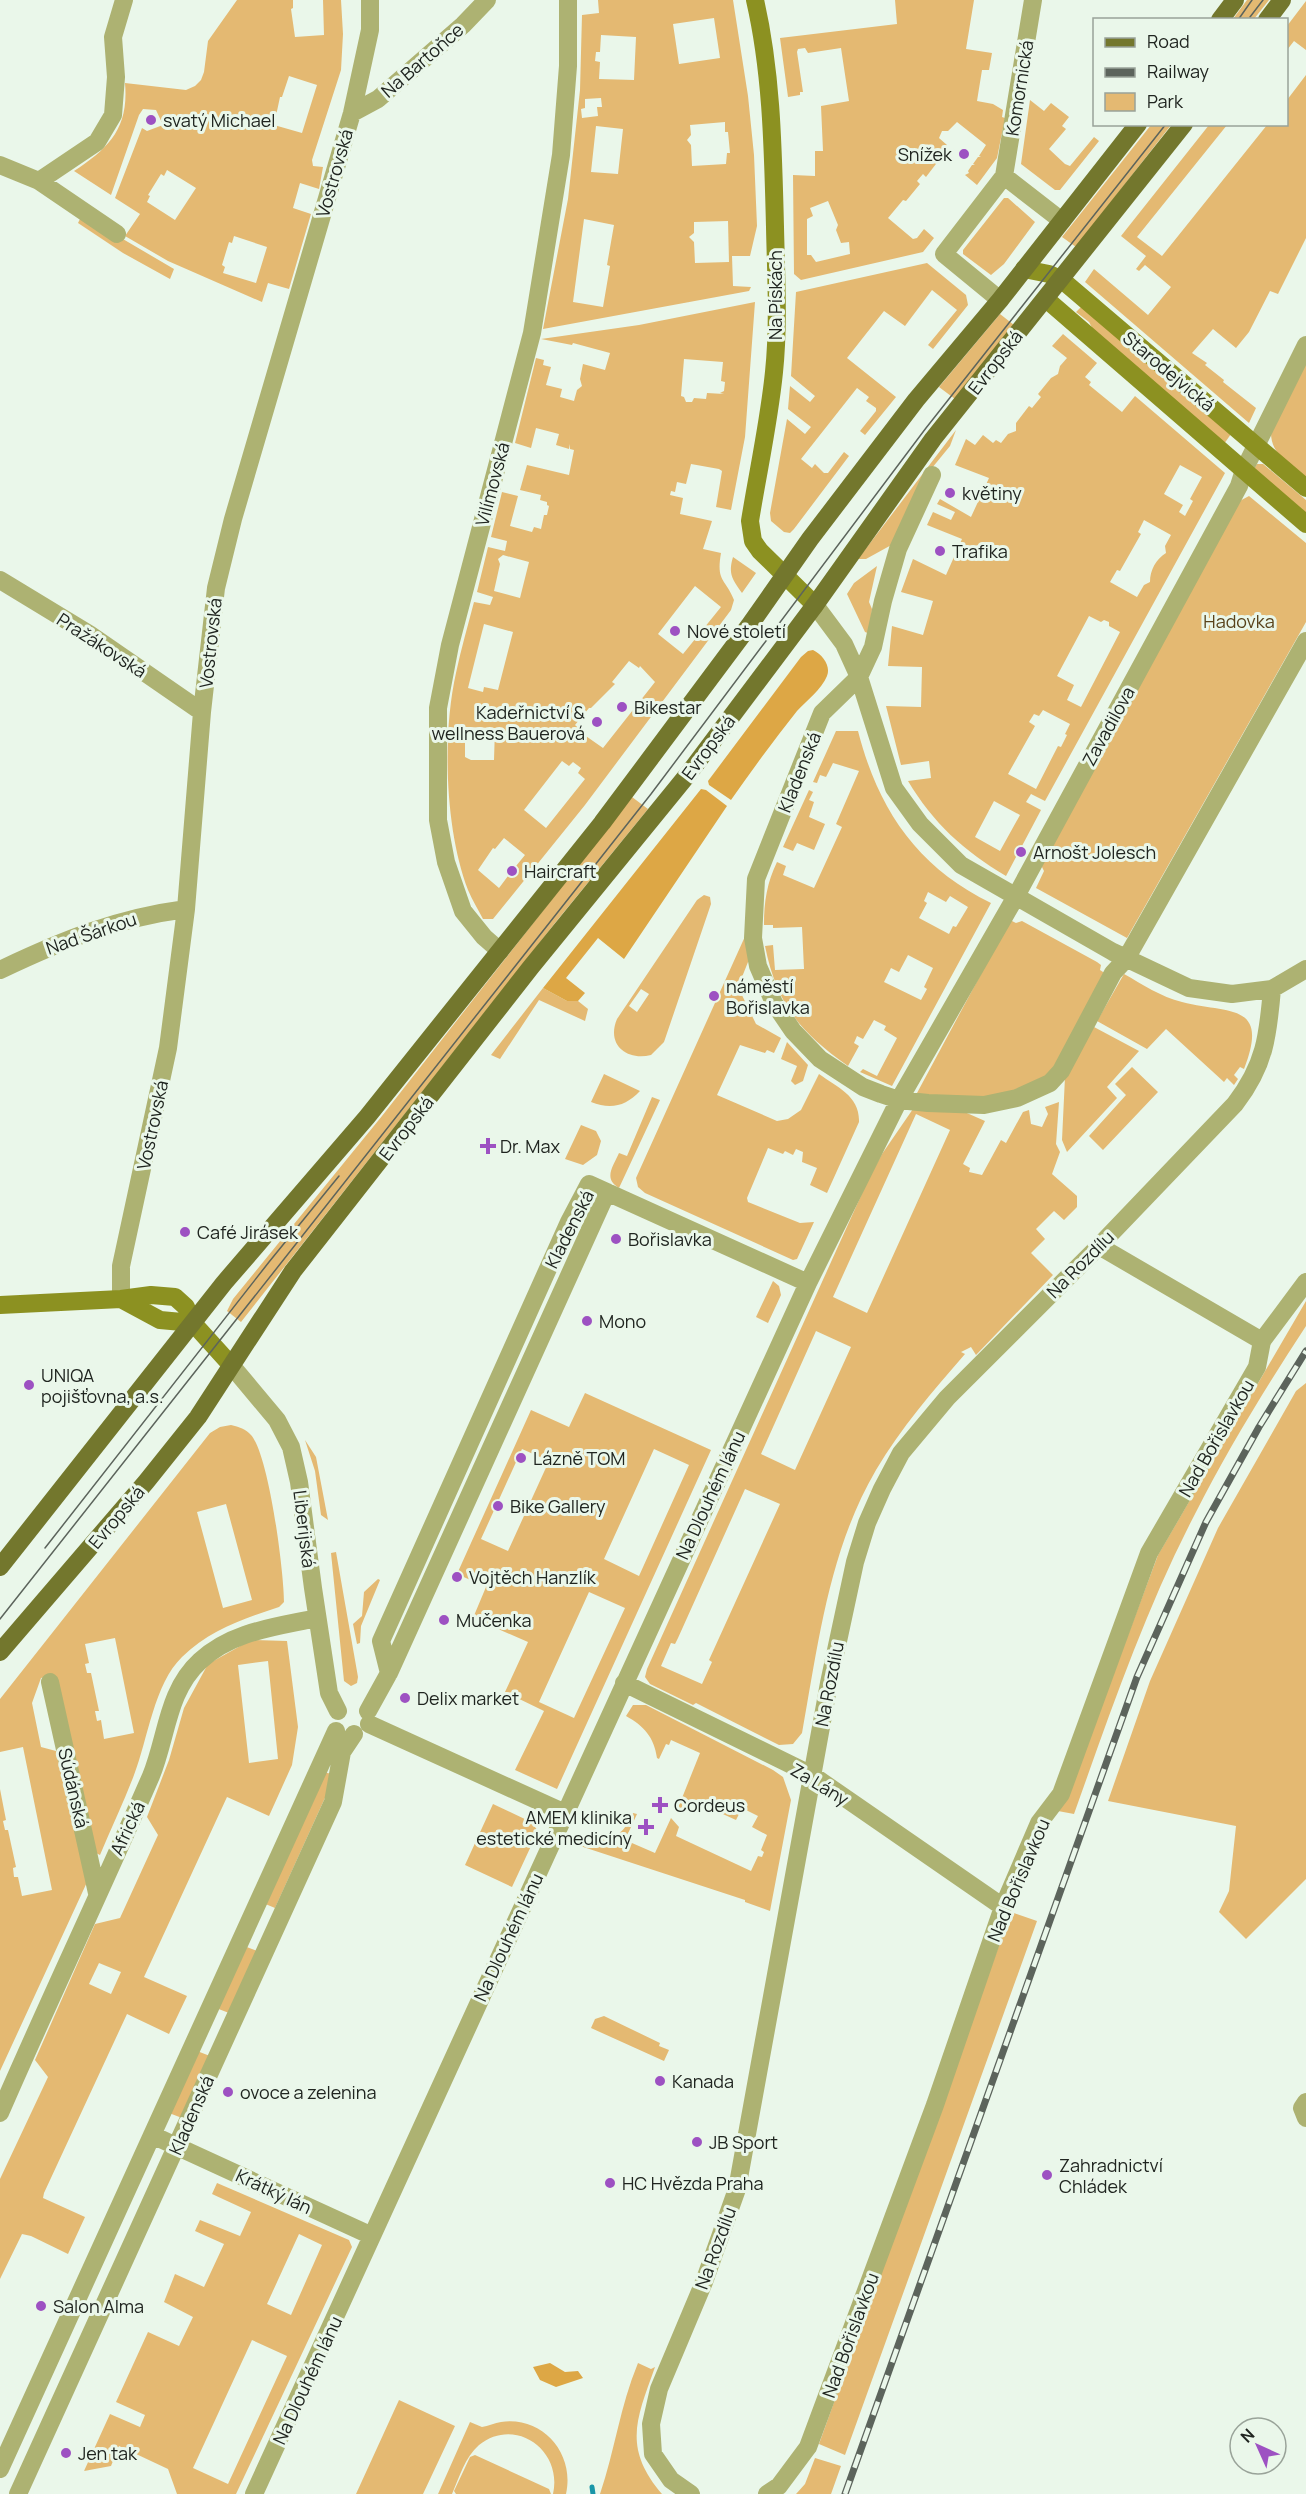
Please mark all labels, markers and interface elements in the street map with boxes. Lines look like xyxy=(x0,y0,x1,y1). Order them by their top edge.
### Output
street label: Na Bartoňce xyxy=(376,18,468,102)
legend xyxy=(1093,18,1288,126)
text: Road xyxy=(1147,29,1190,53)
street label: Komornická xyxy=(1000,38,1038,138)
text: Railway xyxy=(1147,59,1209,83)
text: Park xyxy=(1147,89,1184,113)
place label: svatý Michael xyxy=(163,108,275,132)
marker: svatý Michael xyxy=(144,113,158,127)
street label: Vostrovská xyxy=(310,126,358,220)
place label: Snížek xyxy=(898,142,953,166)
marker: Snížek xyxy=(957,147,971,161)
street label: Na Pískách xyxy=(763,250,787,340)
street label: Evropská xyxy=(962,325,1028,399)
street label: Starodejvická xyxy=(1118,325,1220,417)
street label: Vilímovská xyxy=(469,439,515,529)
place label: květiny xyxy=(962,481,1022,505)
marker: květiny xyxy=(943,486,957,500)
place label: Trafika xyxy=(952,539,1008,563)
marker: Trafika xyxy=(933,544,947,558)
street label: Vostrovská xyxy=(193,597,227,689)
street label: Pražákovská xyxy=(53,607,151,683)
park label: Hadovka xyxy=(1203,609,1275,633)
place label: Nové století xyxy=(687,619,786,643)
marker: Nové století xyxy=(668,624,682,638)
street label: Zavadilova xyxy=(1076,682,1140,770)
place label: Bikestar xyxy=(634,695,702,719)
place label: Kadeřnictví & wellness Bauerová xyxy=(432,700,585,745)
marker: Bikestar xyxy=(615,700,629,714)
street label: Evropská xyxy=(676,710,740,784)
marker: Kadeřnictví & wellness Bauerová xyxy=(590,715,604,729)
street label: Kladenská xyxy=(772,728,826,816)
place label: Arnošt Jolesch xyxy=(1033,840,1156,864)
marker: Arnošt Jolesch xyxy=(1014,845,1028,859)
place label: Haircraft xyxy=(524,859,597,883)
marker: Haircraft xyxy=(505,864,519,878)
street label: Nad Šárkou xyxy=(43,906,139,960)
place label: náměstí Bořislavka xyxy=(726,974,810,1019)
marker: náměstí Bořislavka xyxy=(707,989,721,1003)
street label: Vostrovská xyxy=(131,1078,173,1172)
street label: Evropská xyxy=(373,1091,439,1165)
place label: Dr. Max xyxy=(500,1134,560,1158)
marker: Dr. Max xyxy=(481,1139,495,1153)
street label: Kladenská xyxy=(539,1186,599,1272)
place label: Café Jirásek xyxy=(197,1220,299,1244)
marker: Café Jirásek xyxy=(178,1225,192,1239)
street label: Na Rozdílu xyxy=(1041,1225,1119,1303)
place label: Bořislavka xyxy=(628,1227,712,1251)
marker: Bořislavka xyxy=(609,1232,623,1246)
place label: Mono xyxy=(599,1309,646,1333)
marker: Mono xyxy=(580,1314,594,1328)
place label: UNIQA pojišťovna, a.s. xyxy=(41,1363,164,1408)
street label: Nad Bořislavkou xyxy=(1173,1375,1259,1501)
marker: UNIQA pojišťovna, a.s. xyxy=(22,1378,36,1392)
street label: Na Dlouhém lánu xyxy=(670,1427,750,1563)
place label: Lázně TOM xyxy=(533,1446,625,1470)
marker: Lázně TOM xyxy=(514,1451,528,1465)
street label: Evropská xyxy=(83,1480,149,1554)
street label: Liberijská xyxy=(288,1489,322,1569)
place label: Bike Gallery xyxy=(510,1494,606,1518)
marker: Bike Gallery xyxy=(491,1499,505,1513)
place label: Vojtěch Hanzlík xyxy=(469,1565,597,1589)
marker: Vojtěch Hanzlík xyxy=(450,1570,464,1584)
place label: Mučenka xyxy=(456,1608,531,1632)
marker: Mučenka xyxy=(437,1613,451,1627)
street label: Na Rozdílu xyxy=(809,1639,849,1729)
place label: Delix market xyxy=(417,1686,519,1710)
marker: Delix market xyxy=(398,1691,412,1705)
street label: Súdánská xyxy=(53,1746,95,1830)
street label: Za Lány xyxy=(787,1757,854,1811)
place label: Cordeus xyxy=(674,1793,745,1817)
marker: Cordeus xyxy=(651,1796,669,1814)
street label: Africká xyxy=(104,1797,150,1859)
place label: AMEM klinika estetické medicíny xyxy=(476,1805,632,1850)
street label: Nad Bořislavkou xyxy=(981,1815,1055,1945)
marker: AMEM klinika estetické medicíny xyxy=(637,1818,655,1836)
street label: Na Dlouhém lánu xyxy=(468,1869,548,2005)
place label: Kanada xyxy=(672,2069,734,2093)
street label: Kladenská xyxy=(163,2071,219,2159)
marker: Kanada xyxy=(653,2074,667,2088)
place label: ovoce a zelenina xyxy=(240,2080,377,2104)
marker: ovoce a zelenina xyxy=(221,2085,235,2099)
place label: JB Sport xyxy=(709,2130,778,2154)
marker: JB Sport xyxy=(690,2135,704,2149)
place label: Zahradnictví Chládek xyxy=(1059,2153,1163,2198)
street label: Krátký lán xyxy=(232,2163,316,2219)
marker: Zahradnictví Chládek xyxy=(1040,2168,1054,2182)
place label: HC Hvězda Praha xyxy=(622,2171,764,2195)
marker: HC Hvězda Praha xyxy=(603,2176,617,2190)
street label: Na Rozdílu xyxy=(689,2203,741,2293)
street label: Nad Bořislavkou xyxy=(816,2269,884,2401)
place label: Salon Alma xyxy=(53,2294,144,2318)
marker: Salon Alma xyxy=(34,2299,48,2313)
street label: Na Dlouhém lánu xyxy=(267,2312,347,2448)
north arrow xyxy=(1228,2416,1288,2476)
text: N xyxy=(1236,2424,1259,2447)
place label: Jen tak xyxy=(78,2441,138,2465)
marker: Jen tak xyxy=(59,2446,73,2460)

